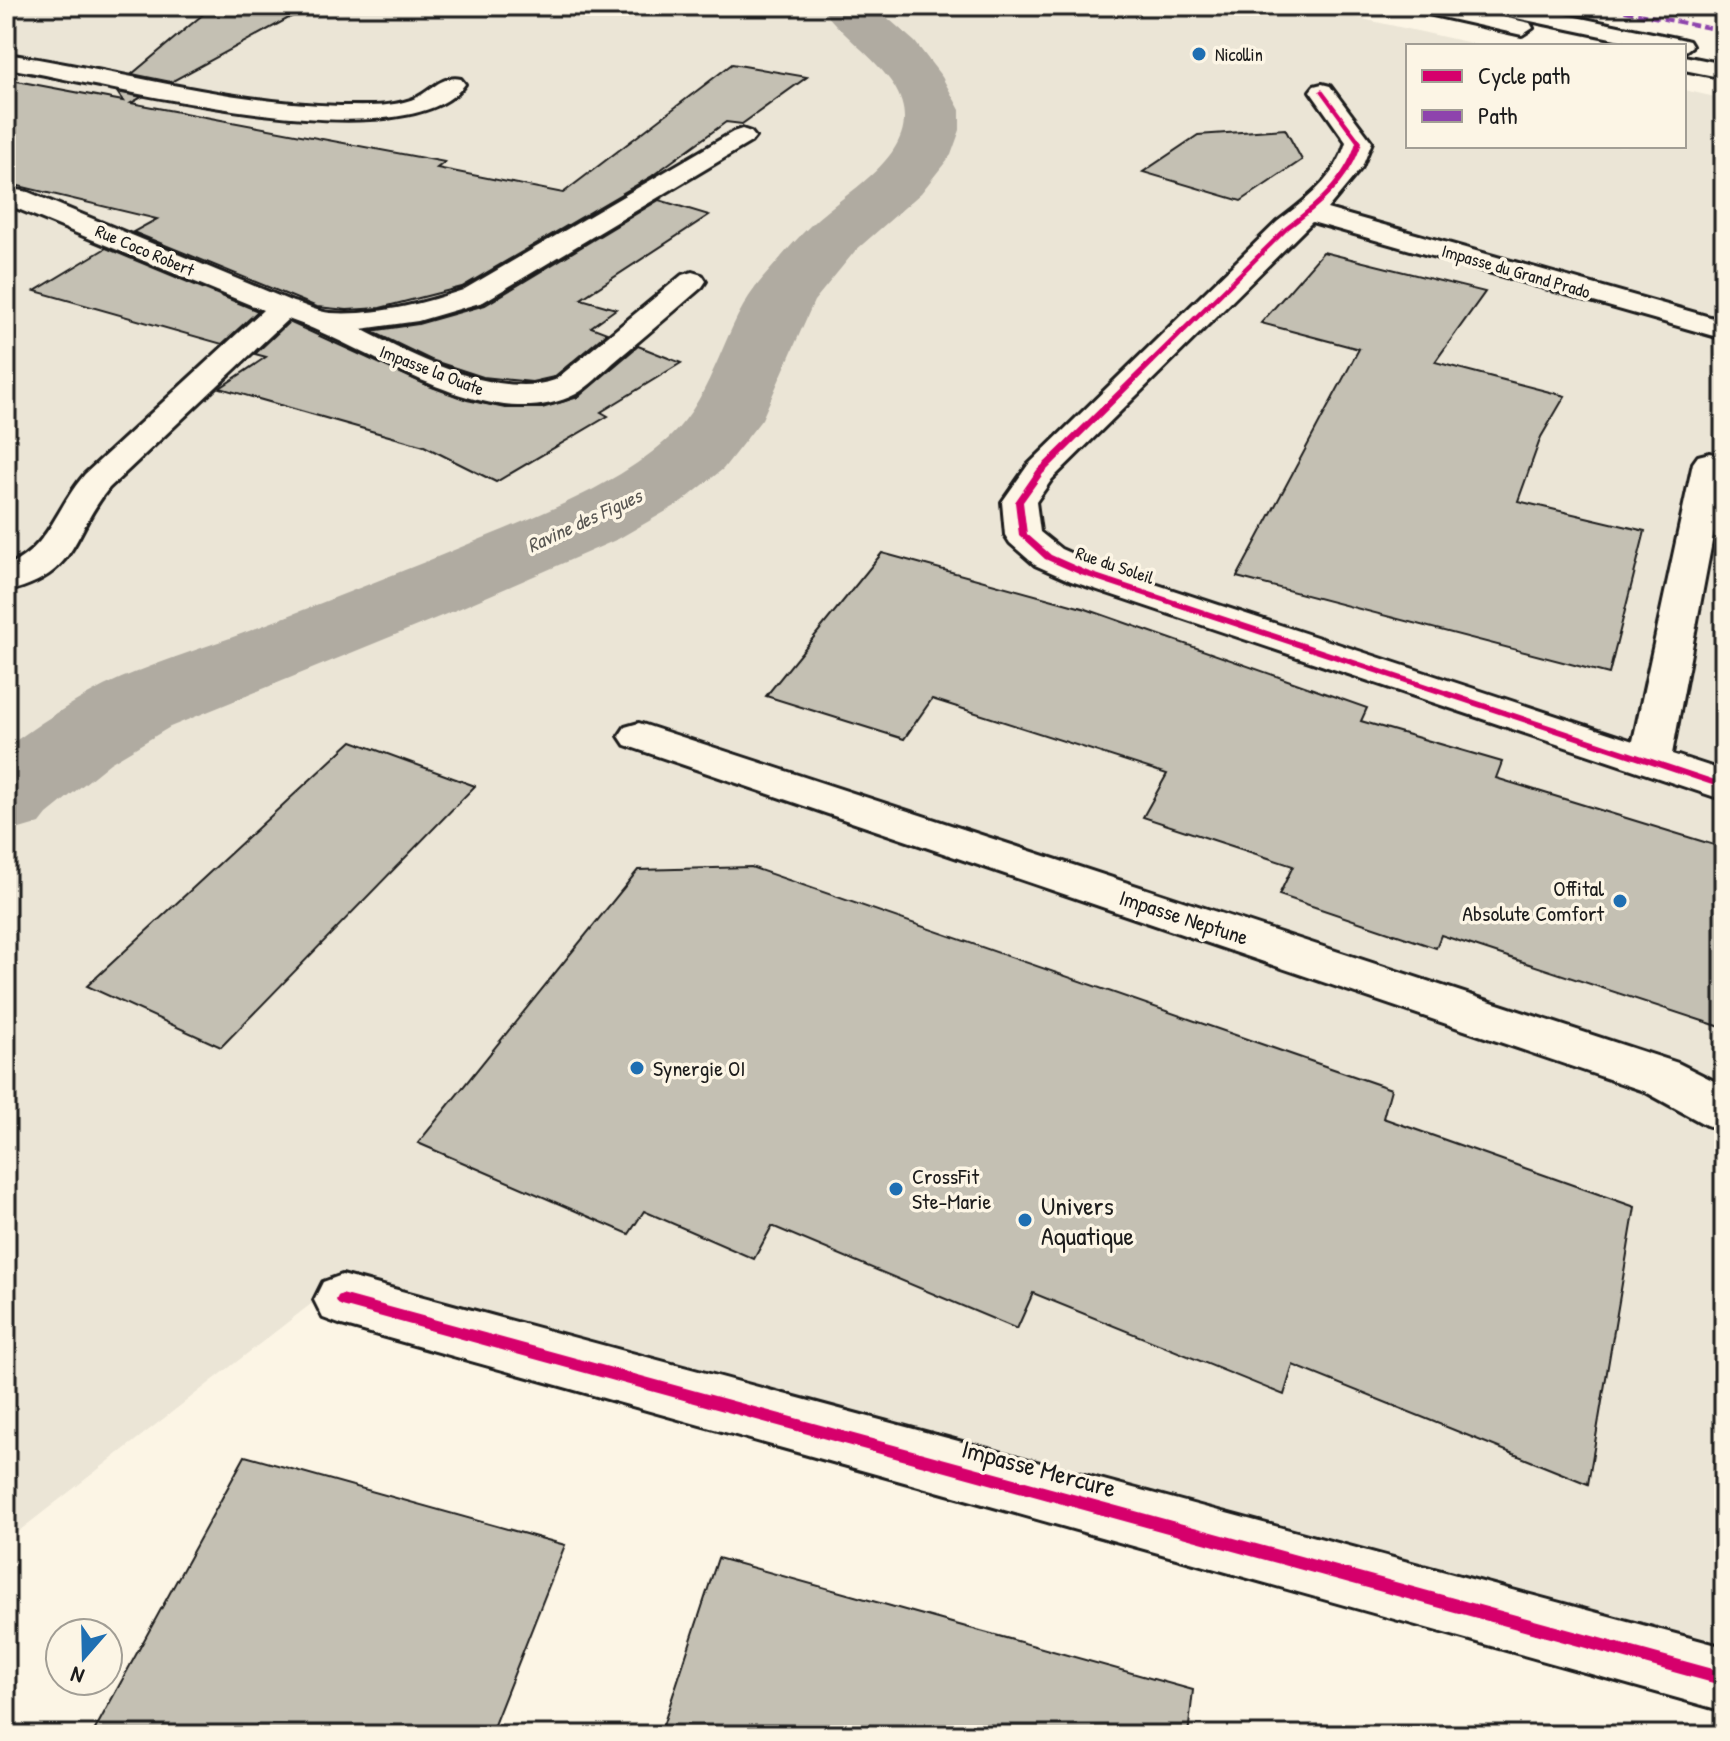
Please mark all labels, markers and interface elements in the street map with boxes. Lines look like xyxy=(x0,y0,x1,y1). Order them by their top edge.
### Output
place label: Nicollin xyxy=(1215,42,1263,67)
legend xyxy=(1406,44,1686,148)
marker: Nicollin xyxy=(1190,45,1208,63)
text: Cycle path xyxy=(1478,59,1570,91)
text: Path xyxy=(1478,99,1517,131)
street label: Rue Coco Robert xyxy=(92,218,199,282)
street label: Impasse du Grand Prado xyxy=(1439,238,1593,304)
street label: Impasse la Ouate xyxy=(376,339,488,401)
water label: Ravine des Figues xyxy=(522,481,648,559)
street label: Rue du Soleil xyxy=(1072,540,1158,590)
place label: Offital Absolute Comfort xyxy=(1462,873,1604,928)
street label: Impasse Neptune xyxy=(1116,882,1253,952)
marker: Offital Absolute Comfort xyxy=(1611,892,1629,910)
place label: Synergie OI xyxy=(653,1053,746,1083)
marker: Synergie OI xyxy=(628,1059,646,1077)
place label: CrossFit Ste-Marie xyxy=(912,1161,991,1216)
marker: CrossFit Ste-Marie xyxy=(887,1180,905,1198)
place label: Univers Aquatique xyxy=(1041,1188,1134,1253)
marker: Univers Aquatique xyxy=(1016,1211,1034,1229)
street label: Impasse Mercure xyxy=(958,1431,1120,1505)
north arrow xyxy=(44,1617,124,1697)
text: N xyxy=(66,1660,88,1692)

